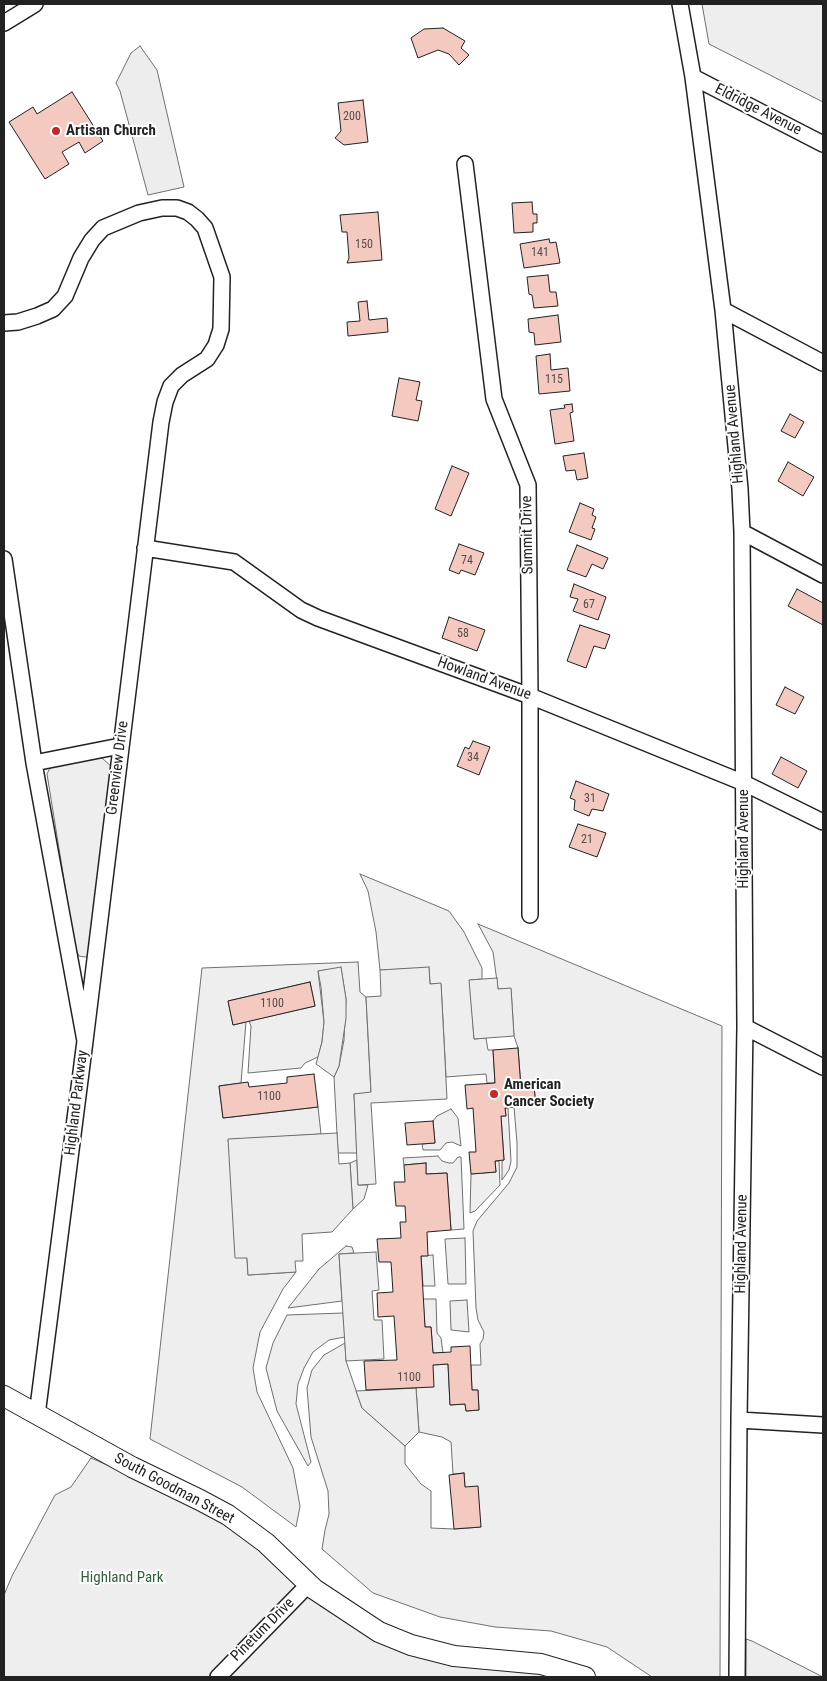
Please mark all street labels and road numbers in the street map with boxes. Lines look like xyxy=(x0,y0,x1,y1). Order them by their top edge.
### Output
street label: Eldridge Avenue xyxy=(712,80,804,140)
street label: Highland Avenue xyxy=(722,384,748,484)
street label: Summit Drive xyxy=(518,495,538,575)
street label: Howland Avenue xyxy=(435,654,533,704)
street label: Greenview Drive xyxy=(103,720,133,816)
street label: Highland Avenue xyxy=(735,789,753,889)
street label: Highland Parkway xyxy=(62,1049,92,1157)
street label: Highland Avenue xyxy=(732,1194,752,1294)
street label: South Goodman Street xyxy=(111,1450,237,1528)
street label: Pinetum Drive xyxy=(228,1595,298,1665)

